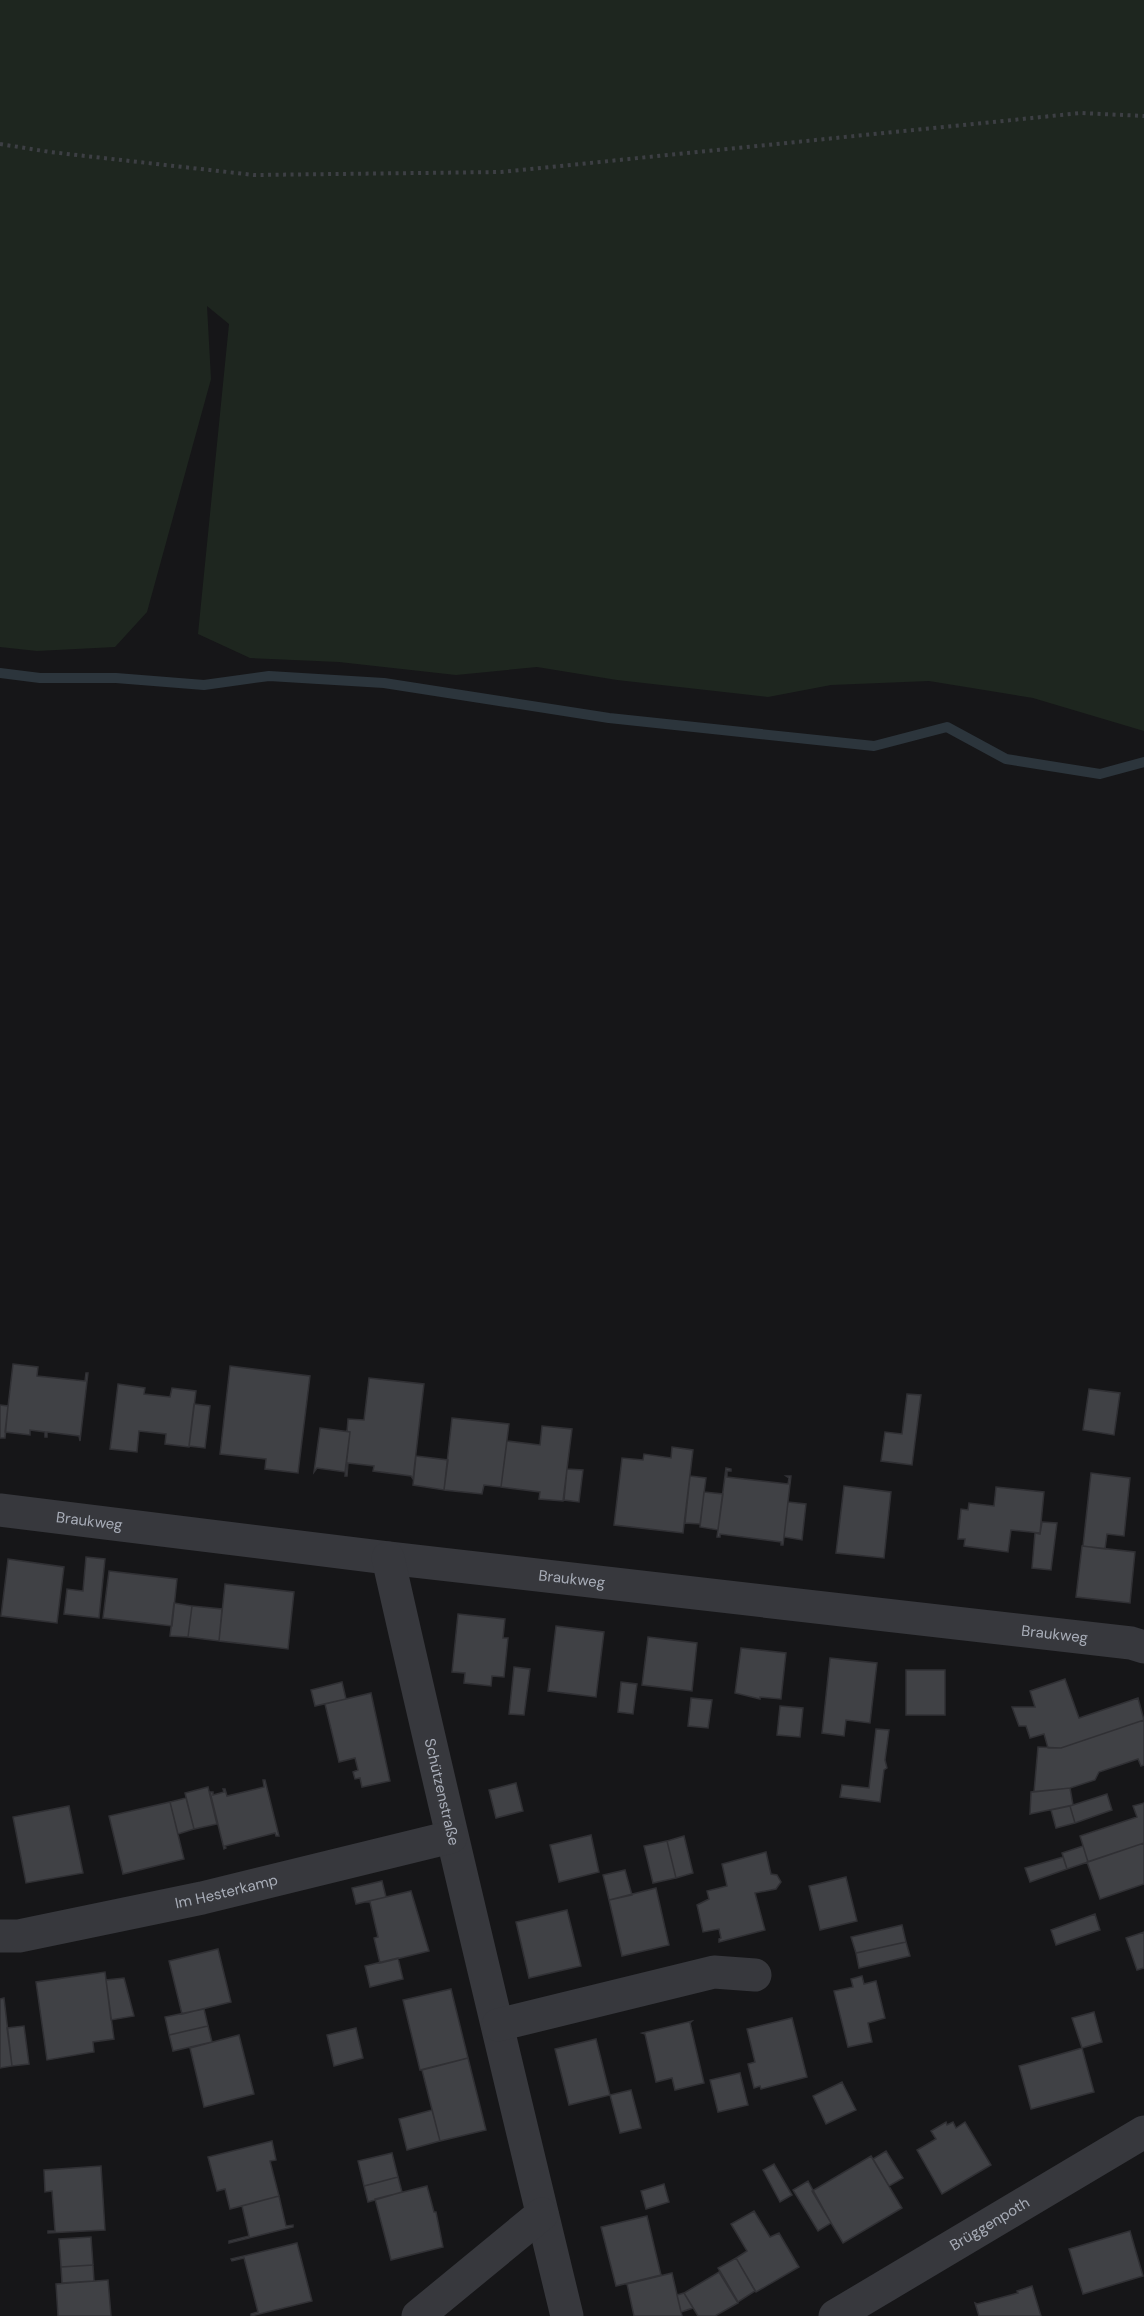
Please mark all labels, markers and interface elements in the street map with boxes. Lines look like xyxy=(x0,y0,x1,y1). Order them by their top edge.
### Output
street label: Braukweg xyxy=(55,1507,124,1535)
street label: Braukweg xyxy=(537,1565,606,1593)
street label: Braukweg xyxy=(1020,1621,1089,1648)
street label: Schützenstraße xyxy=(420,1736,464,1848)
street label: Im Hesterkamp xyxy=(173,1870,280,1913)
street label: Brüggenpoth xyxy=(946,2192,1033,2255)

